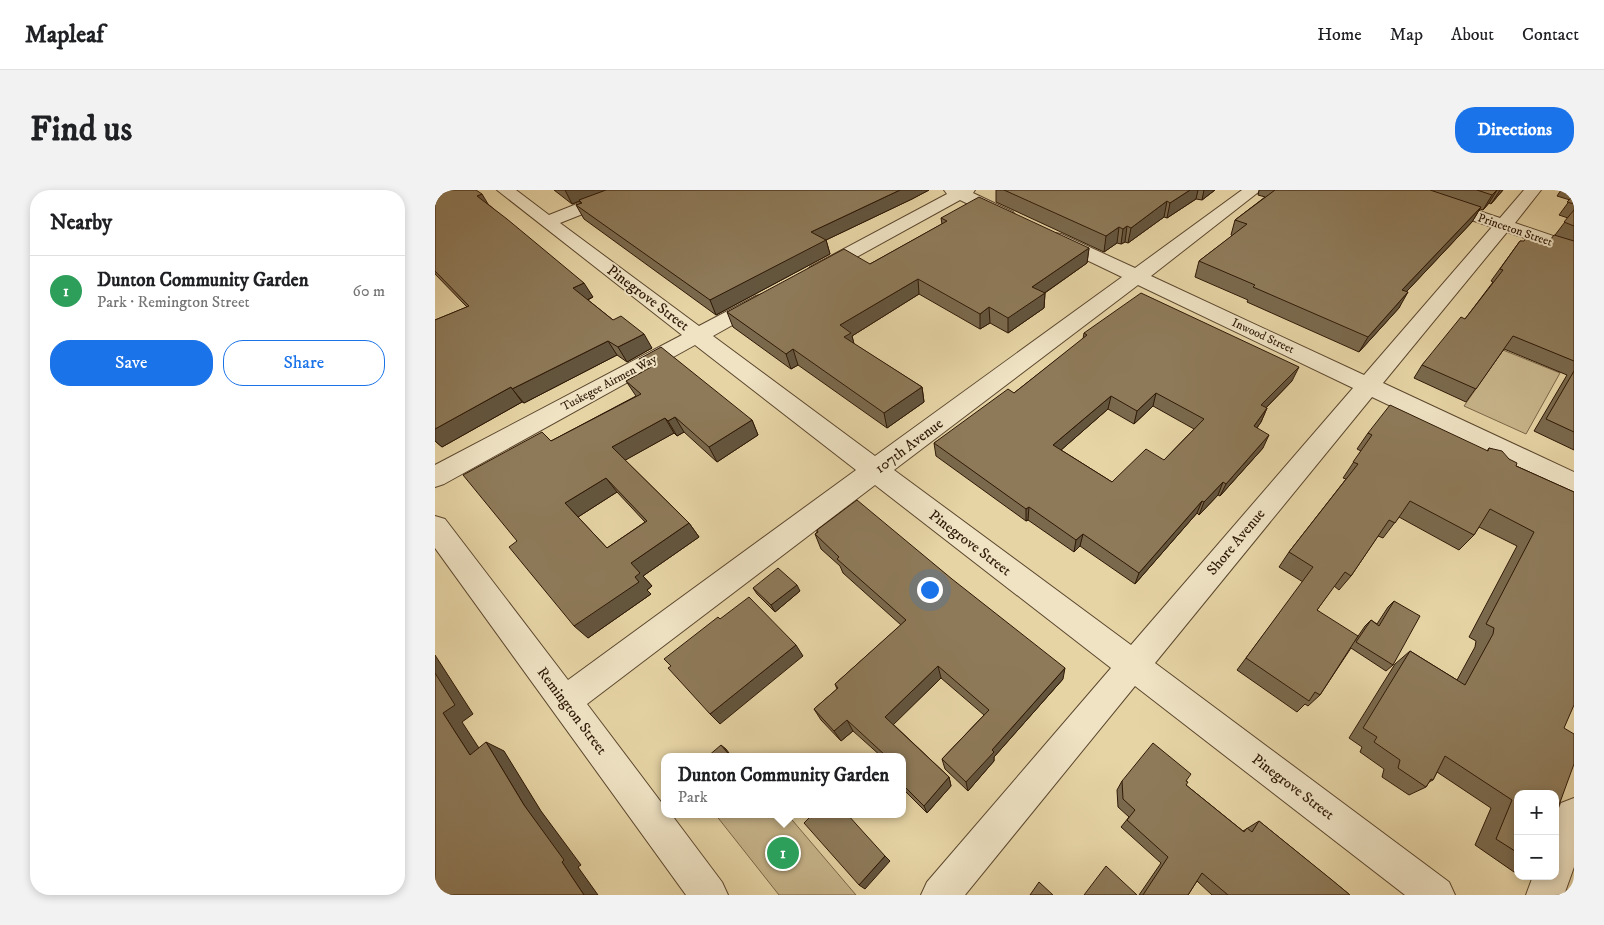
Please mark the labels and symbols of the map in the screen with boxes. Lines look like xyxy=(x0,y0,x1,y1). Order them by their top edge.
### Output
street label: Princeton Street xyxy=(1476,210,1554,250)
street label: Pinegrove Street xyxy=(603,261,693,335)
street label: Inwood Street xyxy=(1229,315,1297,357)
street label: Tuskegee Airmen Way xyxy=(559,351,660,415)
street label: 107th Avenue xyxy=(871,414,947,478)
street label: Shore Avenue xyxy=(1203,505,1269,579)
street label: Pinegrove Street xyxy=(925,506,1015,580)
your location xyxy=(917,577,943,603)
street label: Remington Street xyxy=(533,663,611,759)
street label: Pinegrove Street xyxy=(1248,750,1338,824)
pin: 1 xyxy=(767,834,799,872)

